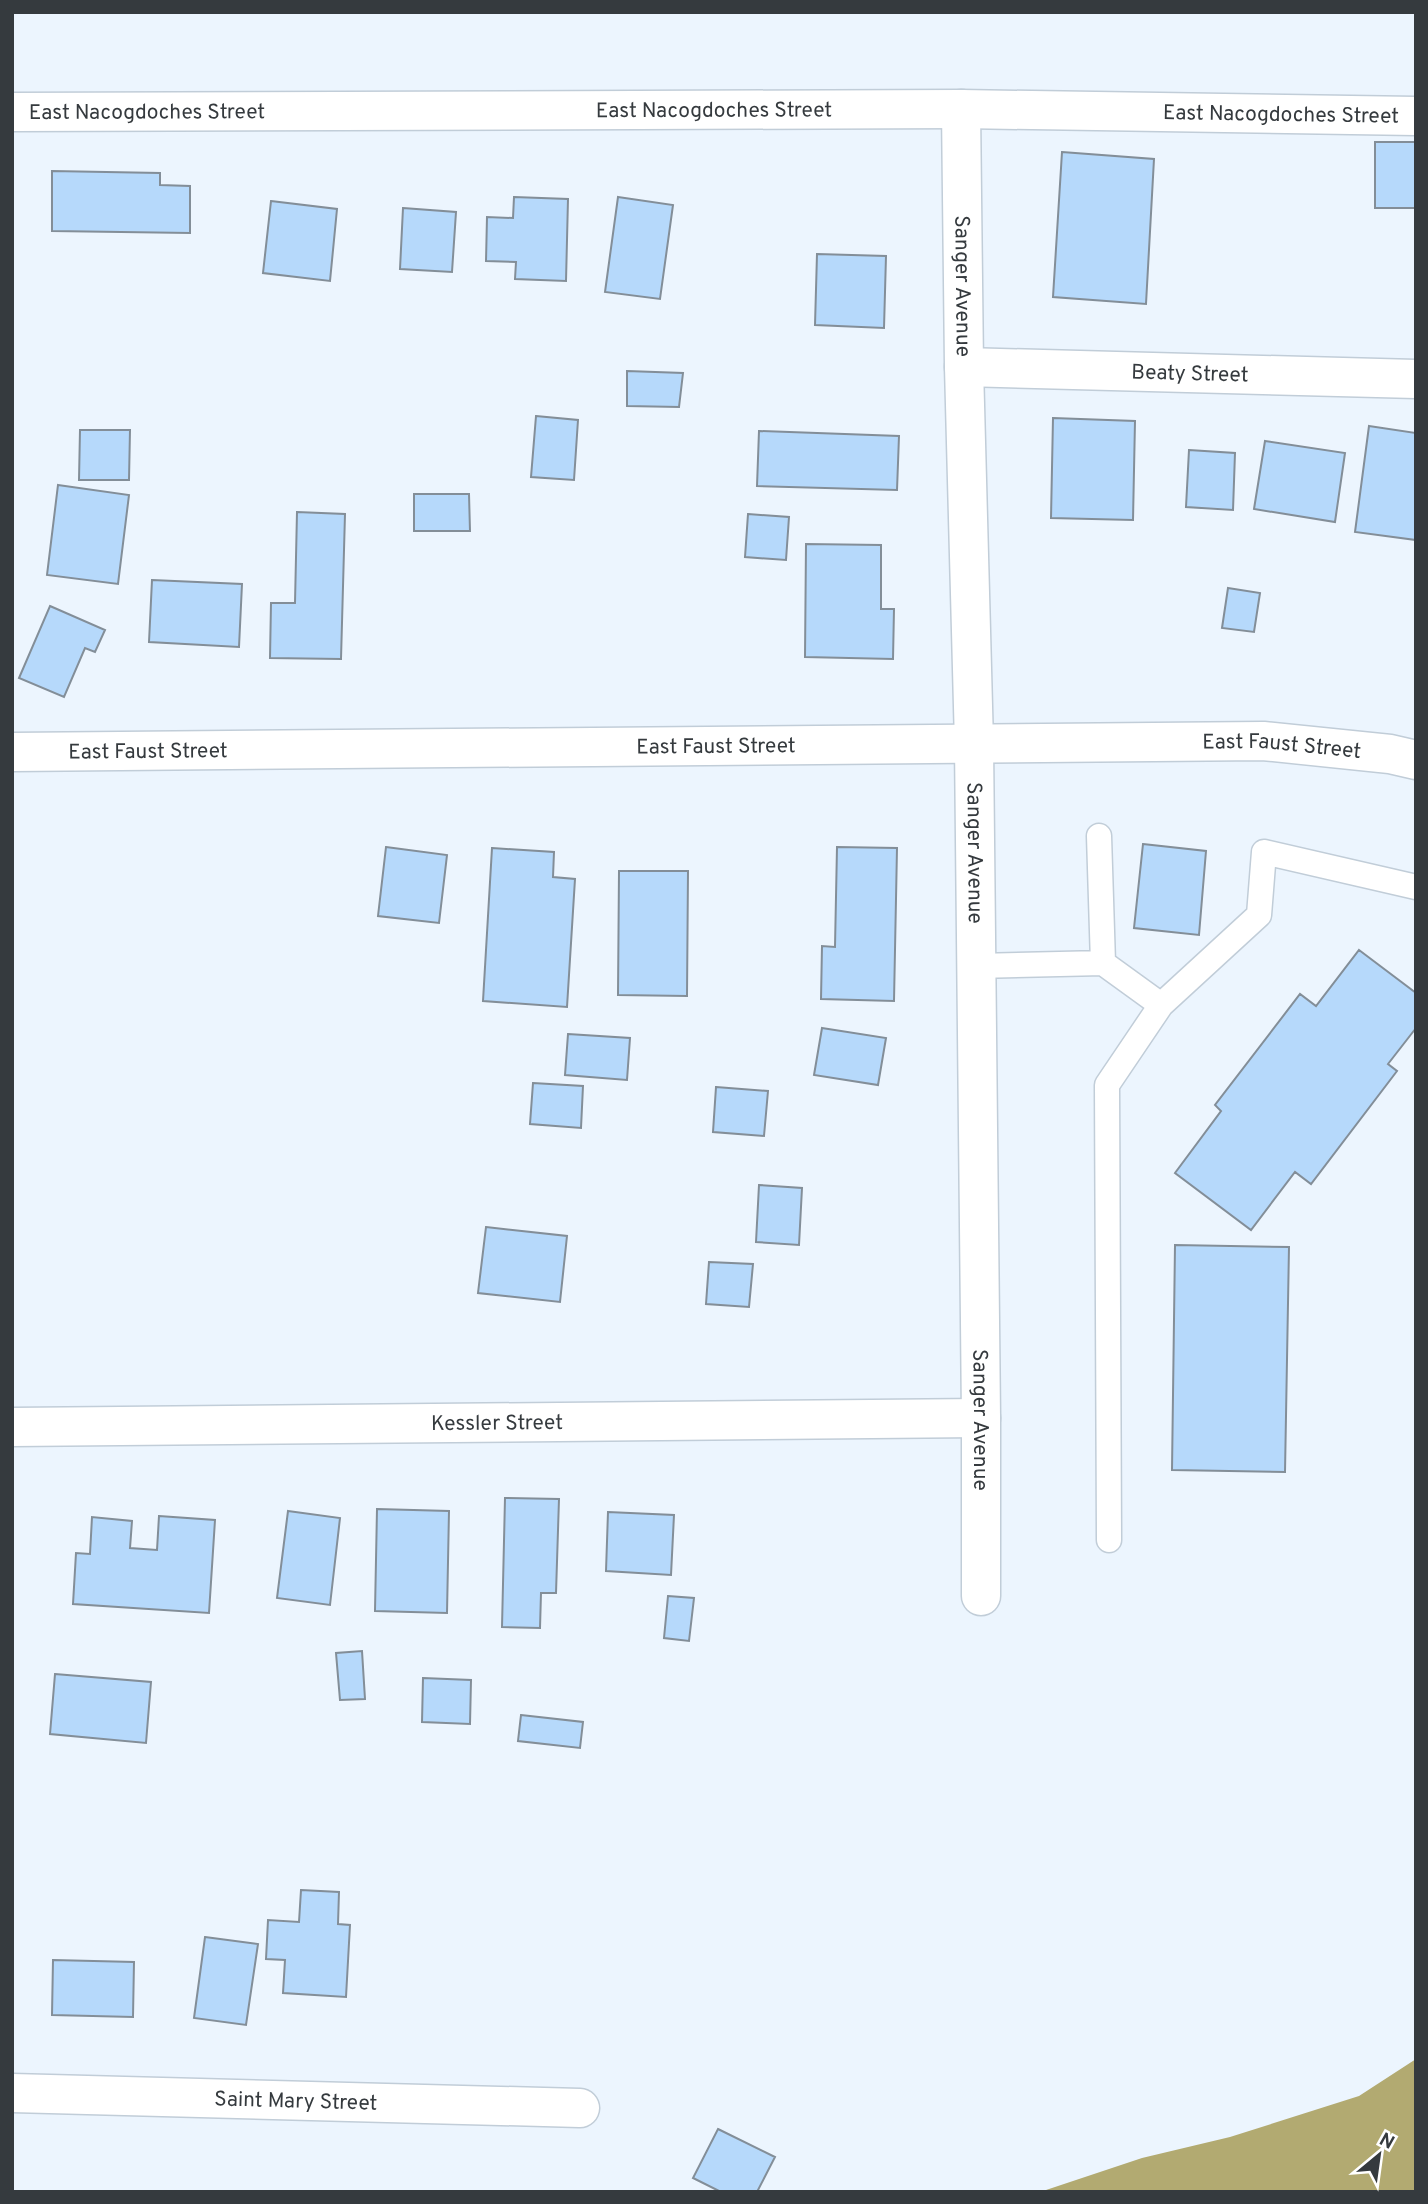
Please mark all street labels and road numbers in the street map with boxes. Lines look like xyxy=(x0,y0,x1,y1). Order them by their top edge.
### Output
street label: East Nacogdoches Street xyxy=(596,97,832,125)
street label: East Nacogdoches Street xyxy=(29,99,265,127)
street label: East Nacogdoches Street xyxy=(1163,100,1399,131)
street label: Sanger Avenue xyxy=(947,215,976,357)
street label: Beaty Street xyxy=(1131,359,1249,390)
street label: East Faust Street xyxy=(1202,729,1362,766)
street label: East Faust Street xyxy=(636,733,796,762)
street label: East Faust Street xyxy=(68,738,228,767)
street label: Sanger Avenue xyxy=(959,782,988,924)
street label: Sanger Avenue xyxy=(965,1349,993,1491)
street label: Kessler Street xyxy=(431,1410,563,1438)
street label: Saint Mary Street xyxy=(214,2086,378,2118)

